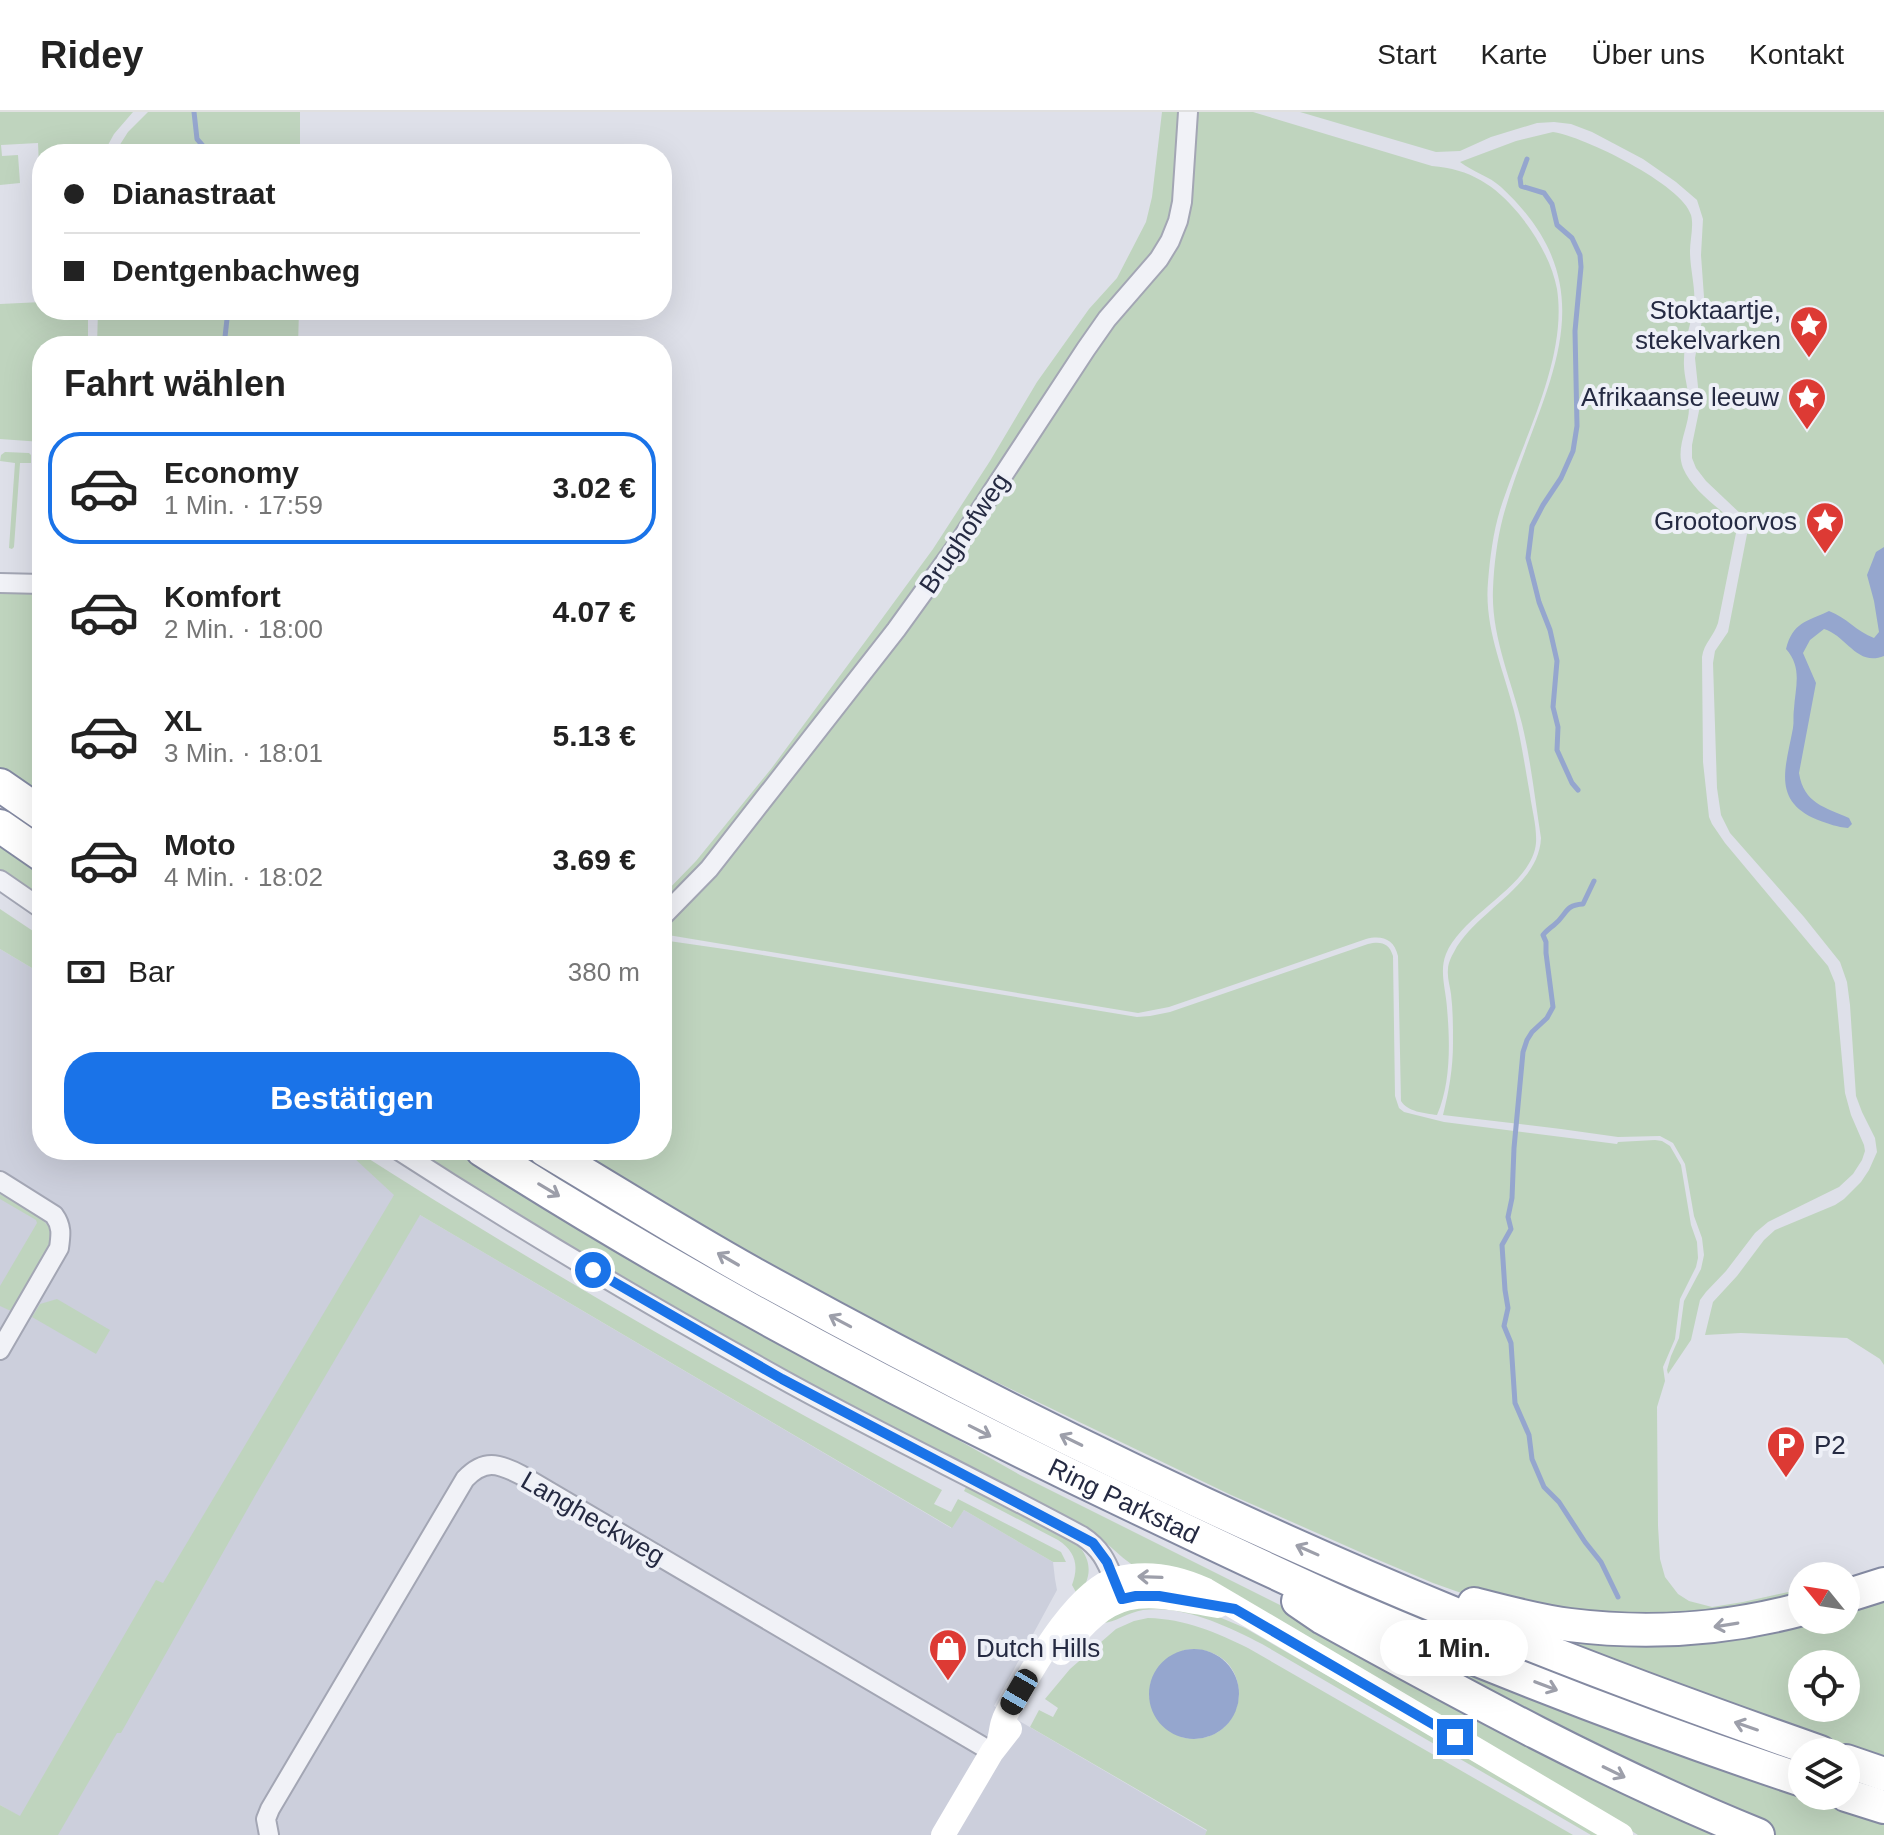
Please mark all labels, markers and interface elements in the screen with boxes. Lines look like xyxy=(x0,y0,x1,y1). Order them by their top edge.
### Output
text: Ridey xyxy=(40,34,143,76)
text: Start xyxy=(1377,39,1436,70)
text: Karte xyxy=(1480,39,1547,70)
text: Über uns xyxy=(1591,39,1705,70)
text: Kontakt xyxy=(1749,39,1844,70)
text: Dianastraat xyxy=(112,177,275,210)
text: Dentgenbachweg xyxy=(112,254,360,287)
place label: Stoktaartje, stekelvarken xyxy=(1635,295,1781,355)
place icon: Stoktaartje, stekelvarken xyxy=(1788,304,1830,359)
text: Fahrt wählen xyxy=(64,363,286,404)
place icon: Afrikaanse leeuw xyxy=(1786,376,1828,431)
place label: Afrikaanse leeuw xyxy=(1581,382,1779,412)
icon: car xyxy=(68,452,140,524)
text: Economy xyxy=(164,456,299,489)
street label: Brughofweg xyxy=(913,467,1015,599)
text: 3.02 € xyxy=(553,471,636,504)
text: 1 Min. · 17:59 xyxy=(164,490,323,520)
place icon: Grootoorvos xyxy=(1804,500,1846,555)
place label: Grootoorvos xyxy=(1654,506,1797,536)
icon: car xyxy=(68,576,140,648)
text: Komfort xyxy=(164,580,281,613)
text: 4.07 € xyxy=(553,595,636,628)
text: 2 Min. · 18:00 xyxy=(164,614,323,644)
icon: car xyxy=(68,700,140,772)
text: XL xyxy=(164,704,202,737)
text: 5.13 € xyxy=(553,719,636,752)
text: 3 Min. · 18:01 xyxy=(164,738,323,768)
icon: car xyxy=(68,824,140,896)
text: Moto xyxy=(164,828,236,861)
text: 3.69 € xyxy=(553,843,636,876)
text: 4 Min. · 18:02 xyxy=(164,862,323,892)
icon: cash xyxy=(64,950,108,994)
text: Bar xyxy=(128,955,175,988)
text: 380 m xyxy=(568,957,640,987)
button: Bestätigen xyxy=(64,1052,640,1144)
one-way arrow xyxy=(537,1183,560,1199)
one-way arrow xyxy=(716,1251,740,1266)
route start xyxy=(575,1252,611,1288)
one-way arrow xyxy=(829,1312,853,1328)
one-way arrow xyxy=(968,1424,992,1440)
parking icon: P2 xyxy=(1765,1424,1807,1479)
place label: P2 xyxy=(1814,1430,1846,1460)
one-way arrow xyxy=(1060,1432,1084,1447)
street label: Ring Parkstad xyxy=(1044,1452,1204,1550)
street label: Langheckweg xyxy=(516,1465,670,1571)
one-way arrow xyxy=(1295,1542,1320,1557)
north arrow xyxy=(1788,1562,1860,1634)
map controls xyxy=(1788,1562,1860,1810)
one-way arrow xyxy=(1137,1569,1164,1584)
one-way arrow xyxy=(1714,1618,1739,1633)
callout: 1 Min. xyxy=(1381,1621,1529,1677)
shop icon: Dutch Hills xyxy=(927,1627,969,1682)
place label: Dutch Hills xyxy=(976,1633,1100,1663)
text: 1 Min. xyxy=(1417,1633,1491,1663)
button: locate xyxy=(1788,1650,1860,1722)
car xyxy=(997,1665,1041,1719)
one-way arrow xyxy=(1533,1680,1558,1694)
one-way arrow xyxy=(1734,1718,1759,1733)
route end xyxy=(1437,1719,1473,1755)
button: layers xyxy=(1788,1738,1860,1810)
one-way arrow xyxy=(1602,1765,1626,1780)

